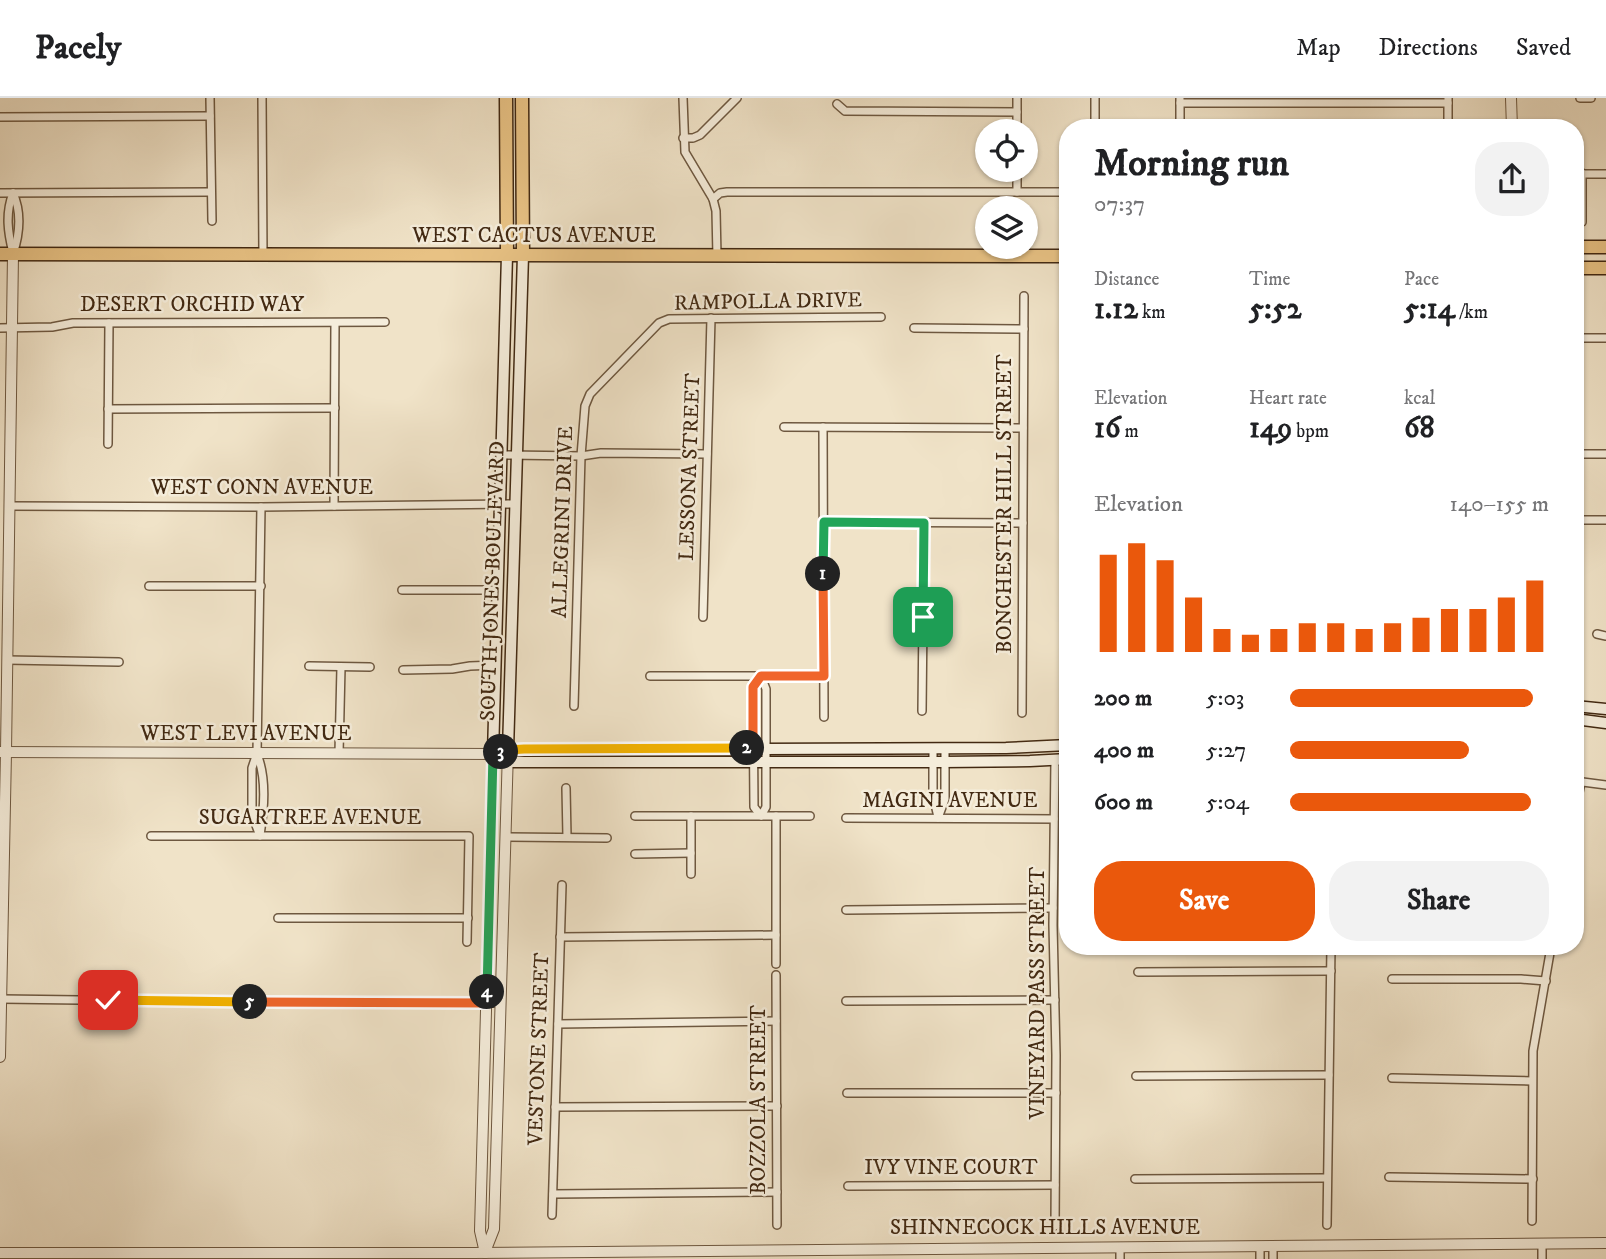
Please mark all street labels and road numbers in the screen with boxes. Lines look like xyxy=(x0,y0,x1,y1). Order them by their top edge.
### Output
street label: WEST CACTUS AVENUE xyxy=(411,223,656,249)
street label: RAMPOLLA DRIVE xyxy=(674,287,862,317)
street label: DESERT ORCHID WAY xyxy=(80,292,305,318)
street label: BONCHESTER HILL STREET xyxy=(992,354,1018,654)
street label: LESSONA STREET xyxy=(674,373,706,561)
street label: ALLEGRINI DRIVE xyxy=(547,425,579,619)
street label: SOUTH JONES BOULEVARD xyxy=(475,441,511,721)
street label: WEST CONN AVENUE xyxy=(150,475,373,501)
street label: WEST LEVI AVENUE xyxy=(139,721,352,747)
street label: MAGINI AVENUE xyxy=(862,788,1038,814)
street label: SUGARTREE AVENUE xyxy=(199,805,421,831)
street label: VINEYARD PASS STREET xyxy=(1025,867,1051,1120)
street label: VESTONE STREET xyxy=(523,952,555,1147)
street label: BOZZOLA STREET xyxy=(746,1005,772,1195)
street label: IVY VINE COURT xyxy=(864,1155,1038,1181)
street label: SHINNECOCK HILLS AVENUE xyxy=(890,1215,1200,1241)

